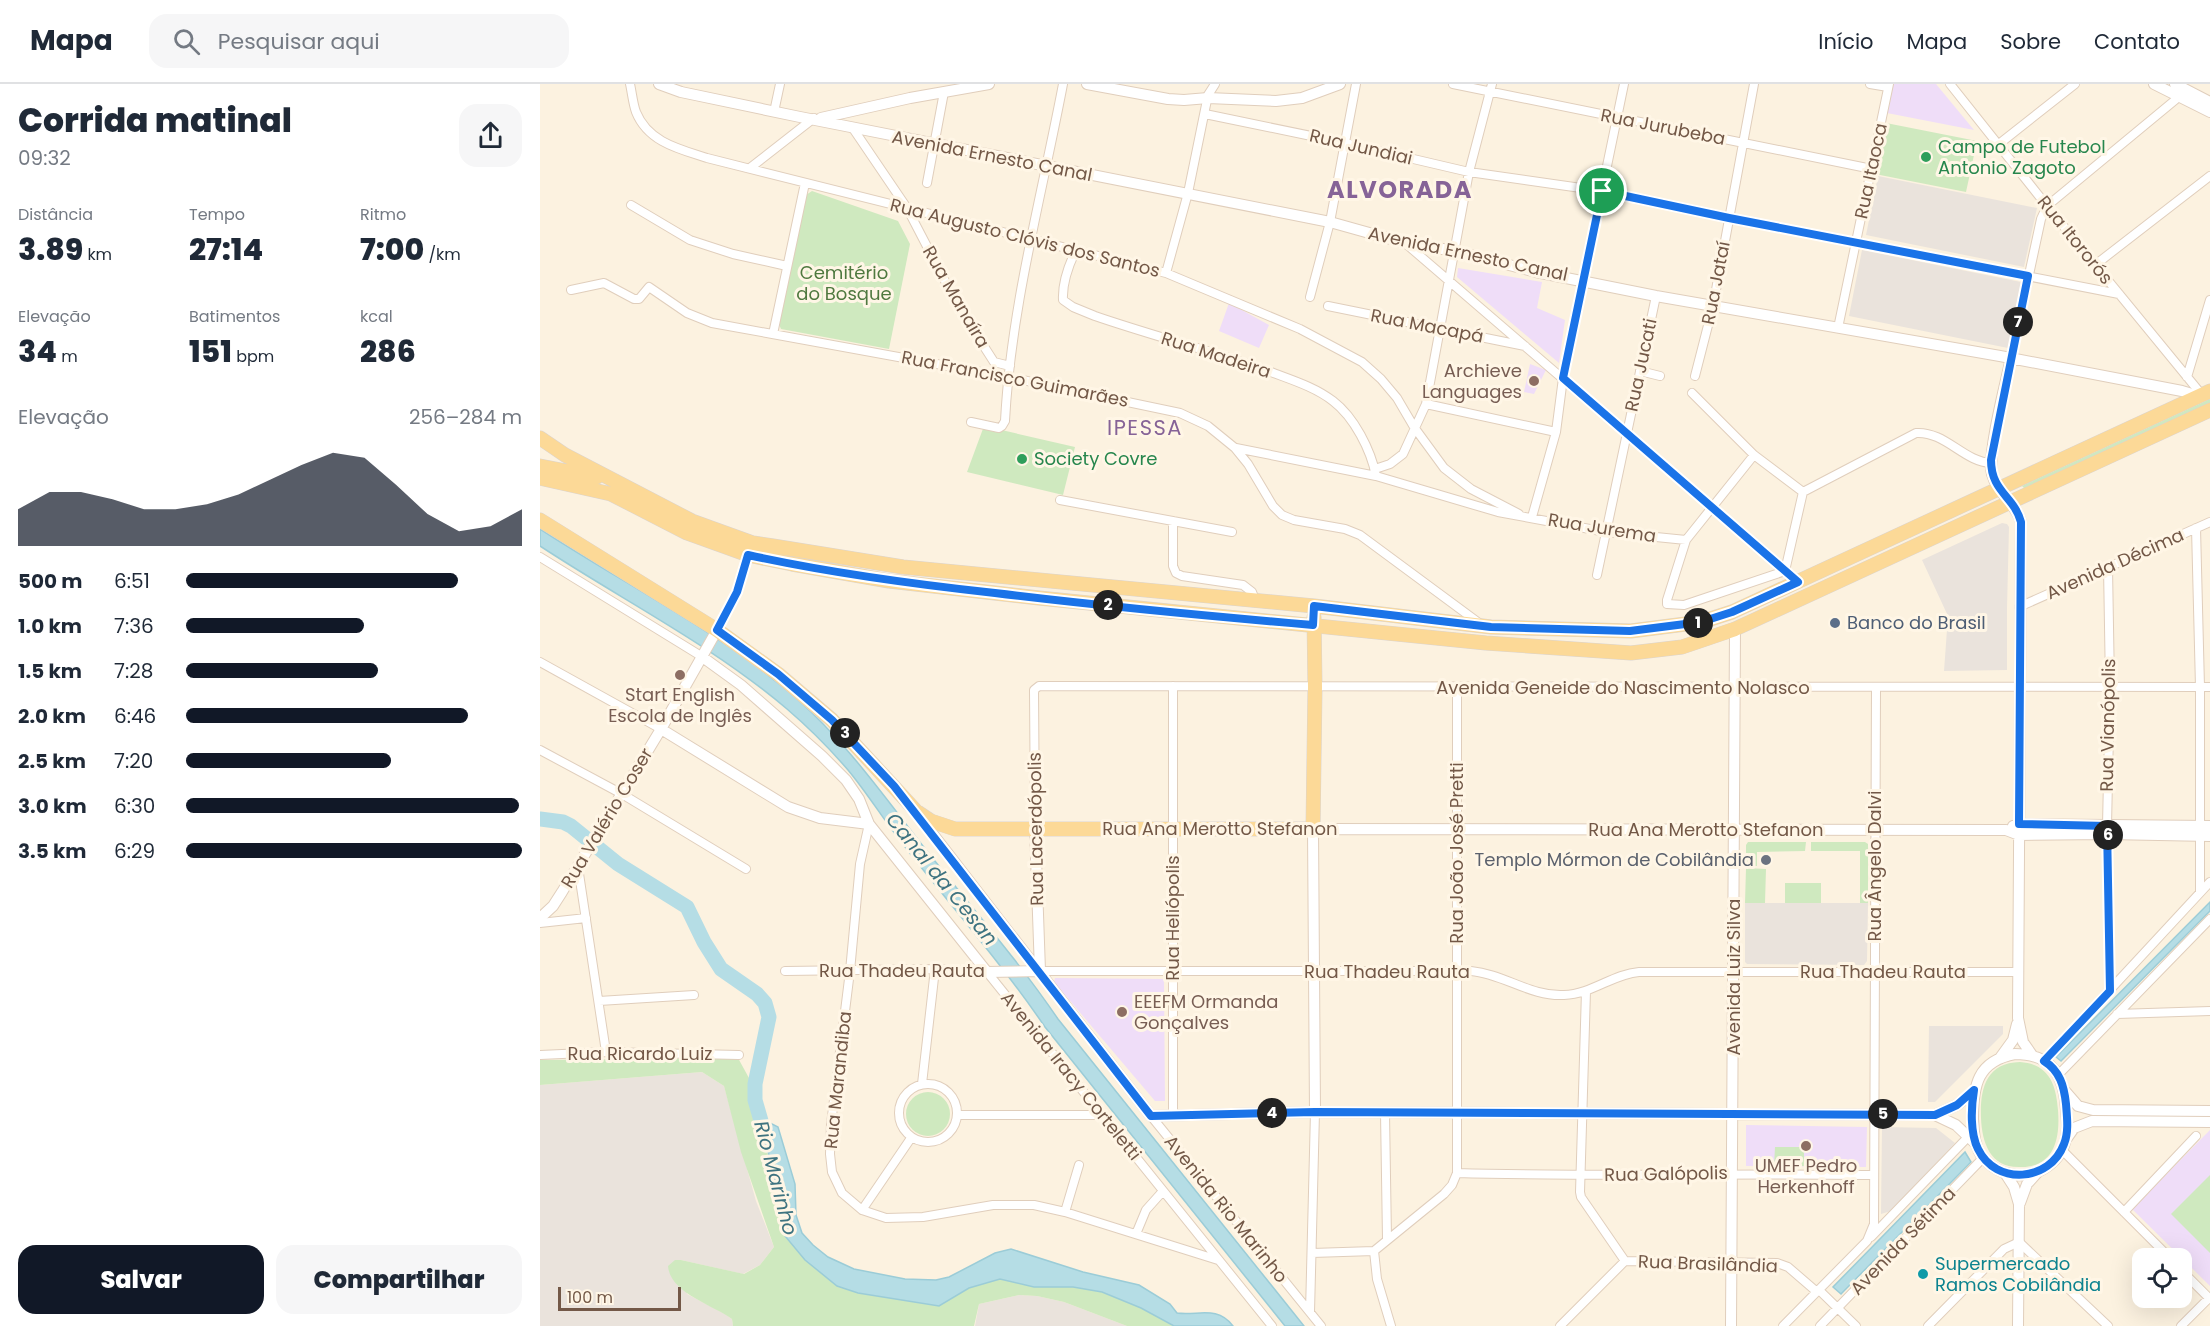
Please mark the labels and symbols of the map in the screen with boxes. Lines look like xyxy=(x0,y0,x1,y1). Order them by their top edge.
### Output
street label: Rua Jurubeba xyxy=(1599,102,1728,151)
street label: Rua Itaoca xyxy=(1848,121,1893,221)
street label: Rua Jundiai xyxy=(1307,122,1415,171)
street label: Avenida Ernesto Canal xyxy=(890,124,1094,187)
place label: Campo de Futebol Antonio Zagoto xyxy=(1938,134,2106,180)
marker: Campo de Futebol Antonio Zagoto xyxy=(1919,150,1933,164)
pin xyxy=(1576,165,1627,216)
district label: ALVORADA xyxy=(1327,173,1473,206)
street label: Rua Itororós xyxy=(2032,190,2119,289)
street label: Rua Augusto Clóvis dos Santos xyxy=(888,192,1163,283)
street label: Avenida Ernesto Canal xyxy=(1366,220,1570,287)
street label: Rua Jataí xyxy=(1695,239,1736,327)
street label: Rua Manaíra xyxy=(917,241,996,352)
park label: Cemitério do Bosque xyxy=(796,260,892,306)
street label: Rua Macapá xyxy=(1368,302,1486,349)
pin: 7 xyxy=(2003,307,2033,337)
street label: Rua Jucati xyxy=(1618,316,1663,414)
street label: Rua Madeira xyxy=(1158,325,1274,384)
street label: Rua Francisco Guimarães xyxy=(899,344,1131,413)
place label: Archieve Languages xyxy=(1422,358,1522,404)
marker: Archieve Languages xyxy=(1527,374,1541,388)
district label: IPESSA xyxy=(1107,413,1183,442)
place label: Society Covre xyxy=(1034,446,1157,471)
marker: Society Covre xyxy=(1015,452,1029,466)
street label: Rua Jurema xyxy=(1546,507,1658,548)
street label: Avenida Décima xyxy=(2042,522,2188,605)
pin: 2 xyxy=(1093,590,1123,620)
pin: 1 xyxy=(1683,608,1713,638)
place label: Banco do Brasil xyxy=(1847,610,1986,635)
marker: Banco do Brasil xyxy=(1828,616,1842,630)
street label: Rua Vianópolis xyxy=(2094,658,2121,792)
marker: Start English Escola de Inglês xyxy=(673,668,687,682)
street label: Avenida Geneide do Nascimento Nolasco xyxy=(1436,675,1810,700)
place label: Start English Escola de Inglês xyxy=(608,682,752,728)
pin: 3 xyxy=(830,718,860,748)
street label: Rua Valério Coser xyxy=(555,743,659,893)
street label: Rua Lacerdópolis xyxy=(1022,752,1049,906)
street label: Rua João José Pretti xyxy=(1444,762,1469,944)
street label: Rua Ângelo Dalvi xyxy=(1862,790,1887,942)
water label: Canal da Cesan xyxy=(880,807,1004,951)
street label: Rua Ana Merotto Stefanon xyxy=(1102,816,1338,841)
street label: Rua Ana Merotto Stefanon xyxy=(1588,817,1824,842)
pin: 6 xyxy=(2093,820,2123,850)
place label: Templo Mórmon de Cobilândia xyxy=(1474,847,1754,872)
marker: Templo Mórmon de Cobilândia xyxy=(1759,853,1773,867)
street label: Rua Heliópolis xyxy=(1160,855,1185,981)
street label: Avenida Luiz Silva xyxy=(1721,899,1746,1055)
street label: Rua Thadeu Rauta xyxy=(819,958,985,983)
street label: Rua Thadeu Rauta xyxy=(1304,959,1470,984)
street label: Rua Thadeu Rauta xyxy=(1800,959,1966,984)
street label: Avenida Iracy Corteletti xyxy=(995,986,1147,1165)
place label: EEEFM Ormanda Gonçalves xyxy=(1134,989,1279,1035)
marker: EEEFM Ormanda Gonçalves xyxy=(1115,1005,1129,1019)
street label: Rua Marandiba xyxy=(818,1010,857,1150)
street label: Rua Ricardo Luiz xyxy=(567,1041,713,1066)
pin: 4 xyxy=(1257,1098,1287,1128)
pin: 5 xyxy=(1868,1099,1898,1129)
water label: Rio Marinho xyxy=(747,1118,805,1238)
street label: Avenida Rio Marinho xyxy=(1159,1129,1294,1288)
marker: UMEF Pedro Herkenhoff xyxy=(1799,1139,1813,1153)
place label: UMEF Pedro Herkenhoff xyxy=(1755,1153,1857,1199)
street label: Rua Galópolis xyxy=(1604,1160,1728,1187)
street label: Avenida Sétima xyxy=(1844,1181,1961,1300)
street label: Rua Brasilândia xyxy=(1638,1249,1778,1278)
place label: Supermercado Ramos Cobilândia xyxy=(1935,1251,2101,1297)
marker: Supermercado Ramos Cobilândia xyxy=(1916,1267,1930,1281)
scale bar xyxy=(558,1284,681,1312)

